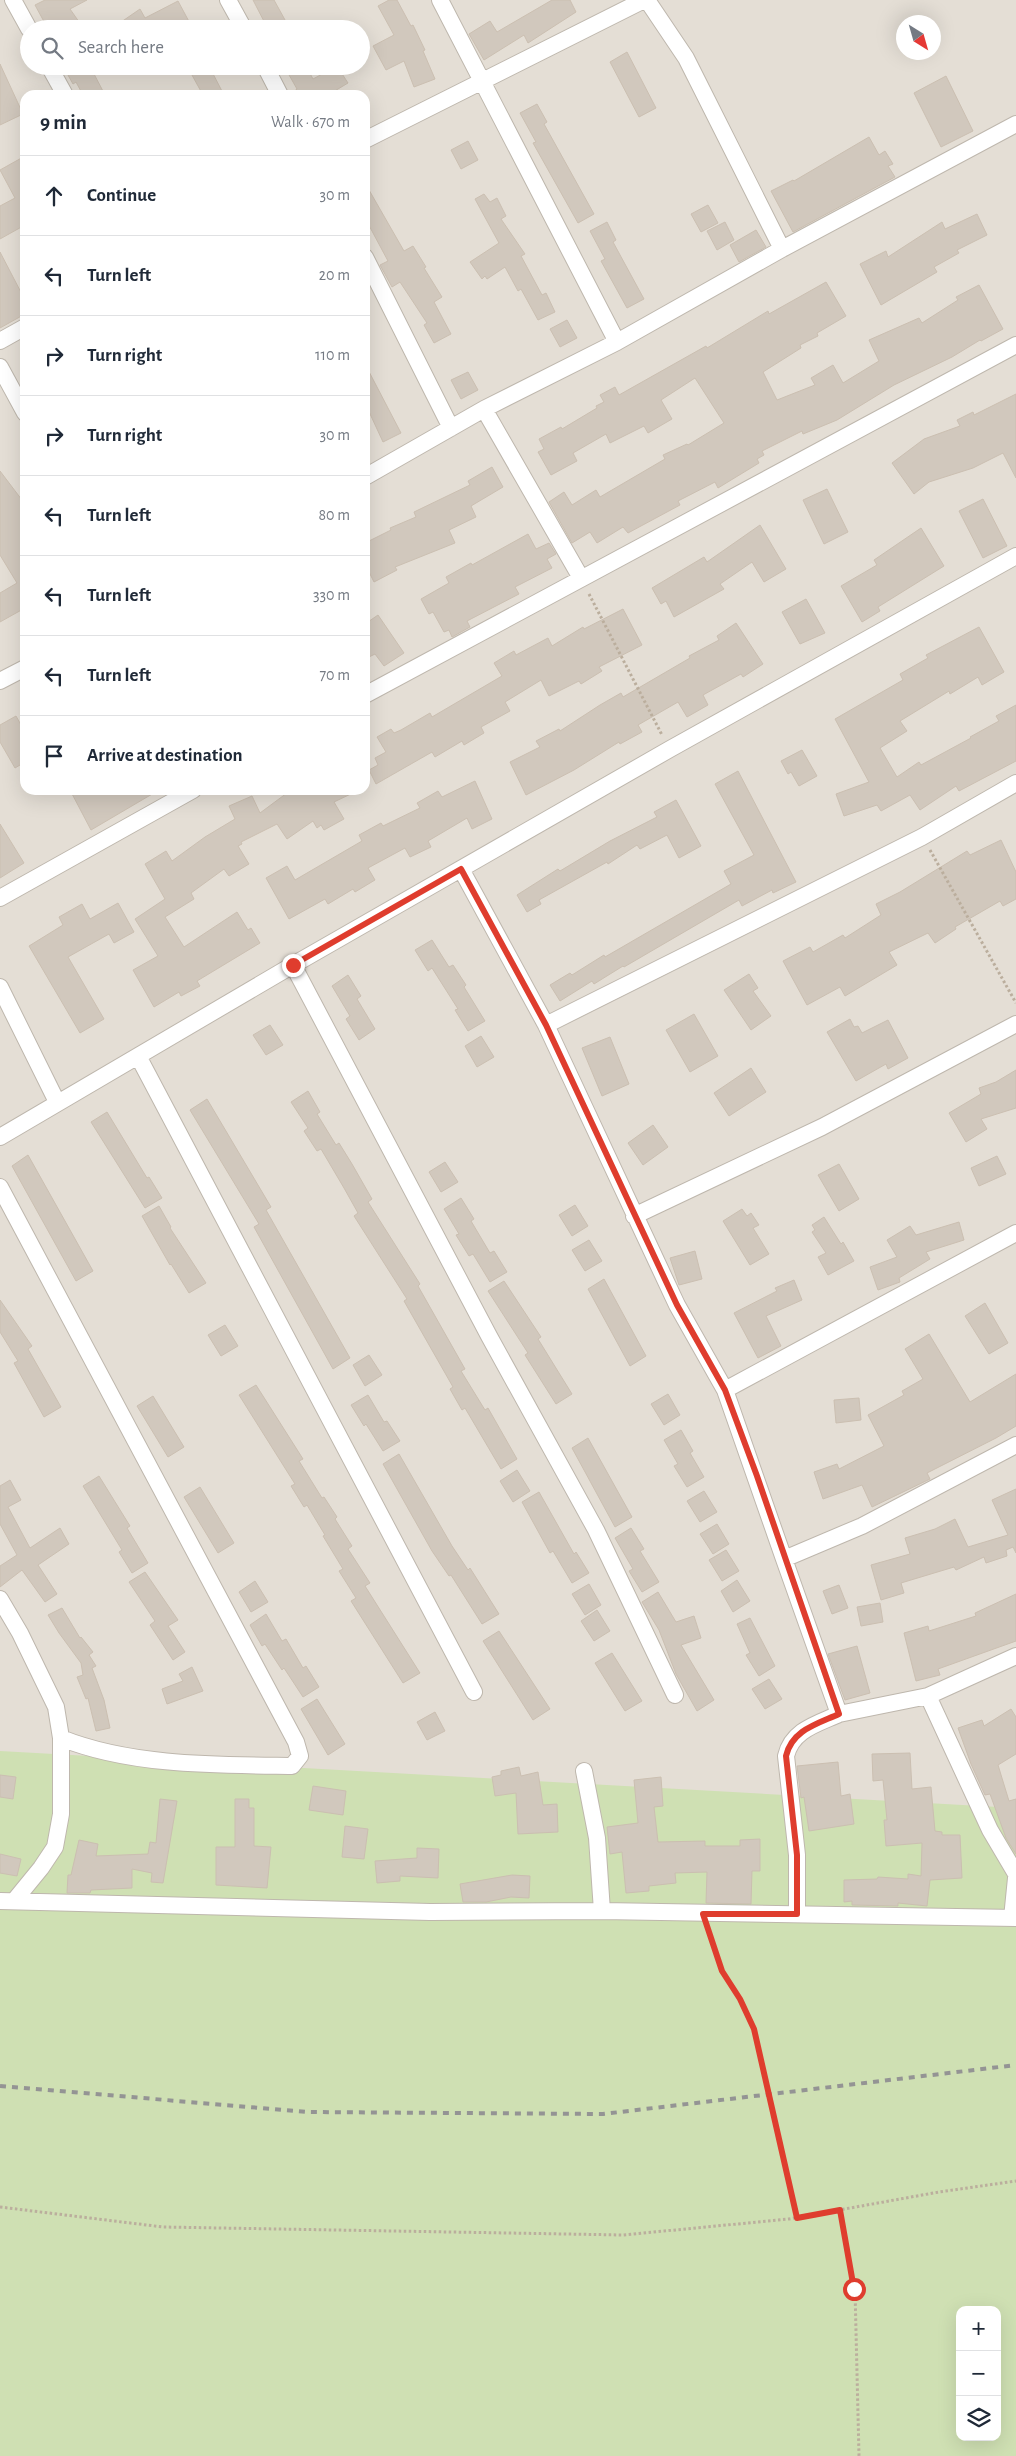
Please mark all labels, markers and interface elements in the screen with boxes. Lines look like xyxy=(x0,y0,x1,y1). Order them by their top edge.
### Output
north arrow xyxy=(896,15,941,60)
search box xyxy=(20,20,370,75)
icon: search xyxy=(38,34,66,62)
text: Search here xyxy=(78,38,164,57)
text: 9 min xyxy=(40,112,87,133)
text: Walk · 670 m xyxy=(271,114,350,130)
icon: ahead xyxy=(40,182,68,210)
text: Continue xyxy=(87,186,156,205)
text: 30 m xyxy=(320,187,350,203)
icon: left xyxy=(40,262,68,290)
text: Turn left xyxy=(87,266,151,285)
text: 20 m xyxy=(319,267,350,283)
icon: right xyxy=(40,342,68,370)
text: Turn right xyxy=(87,346,162,365)
text: 110 m xyxy=(315,347,350,363)
icon: right xyxy=(40,422,68,450)
text: Turn right xyxy=(87,426,162,445)
text: 30 m xyxy=(320,427,350,443)
icon: left xyxy=(40,502,68,530)
text: Turn left xyxy=(87,506,151,525)
text: 80 m xyxy=(319,507,350,523)
icon: left xyxy=(40,582,68,610)
text: Turn left xyxy=(87,586,151,605)
text: 330 m xyxy=(313,587,350,603)
icon: left xyxy=(40,662,68,690)
text: Turn left xyxy=(87,666,151,685)
text: 70 m xyxy=(319,667,350,683)
icon: arrive xyxy=(40,742,68,770)
text: Arrive at destination xyxy=(87,746,243,765)
route end xyxy=(282,954,305,977)
route start xyxy=(843,2278,866,2301)
map controls xyxy=(956,2306,1001,2441)
button: + xyxy=(956,2306,1001,2351)
button: − xyxy=(956,2351,1001,2396)
button: layers xyxy=(956,2396,1001,2441)

